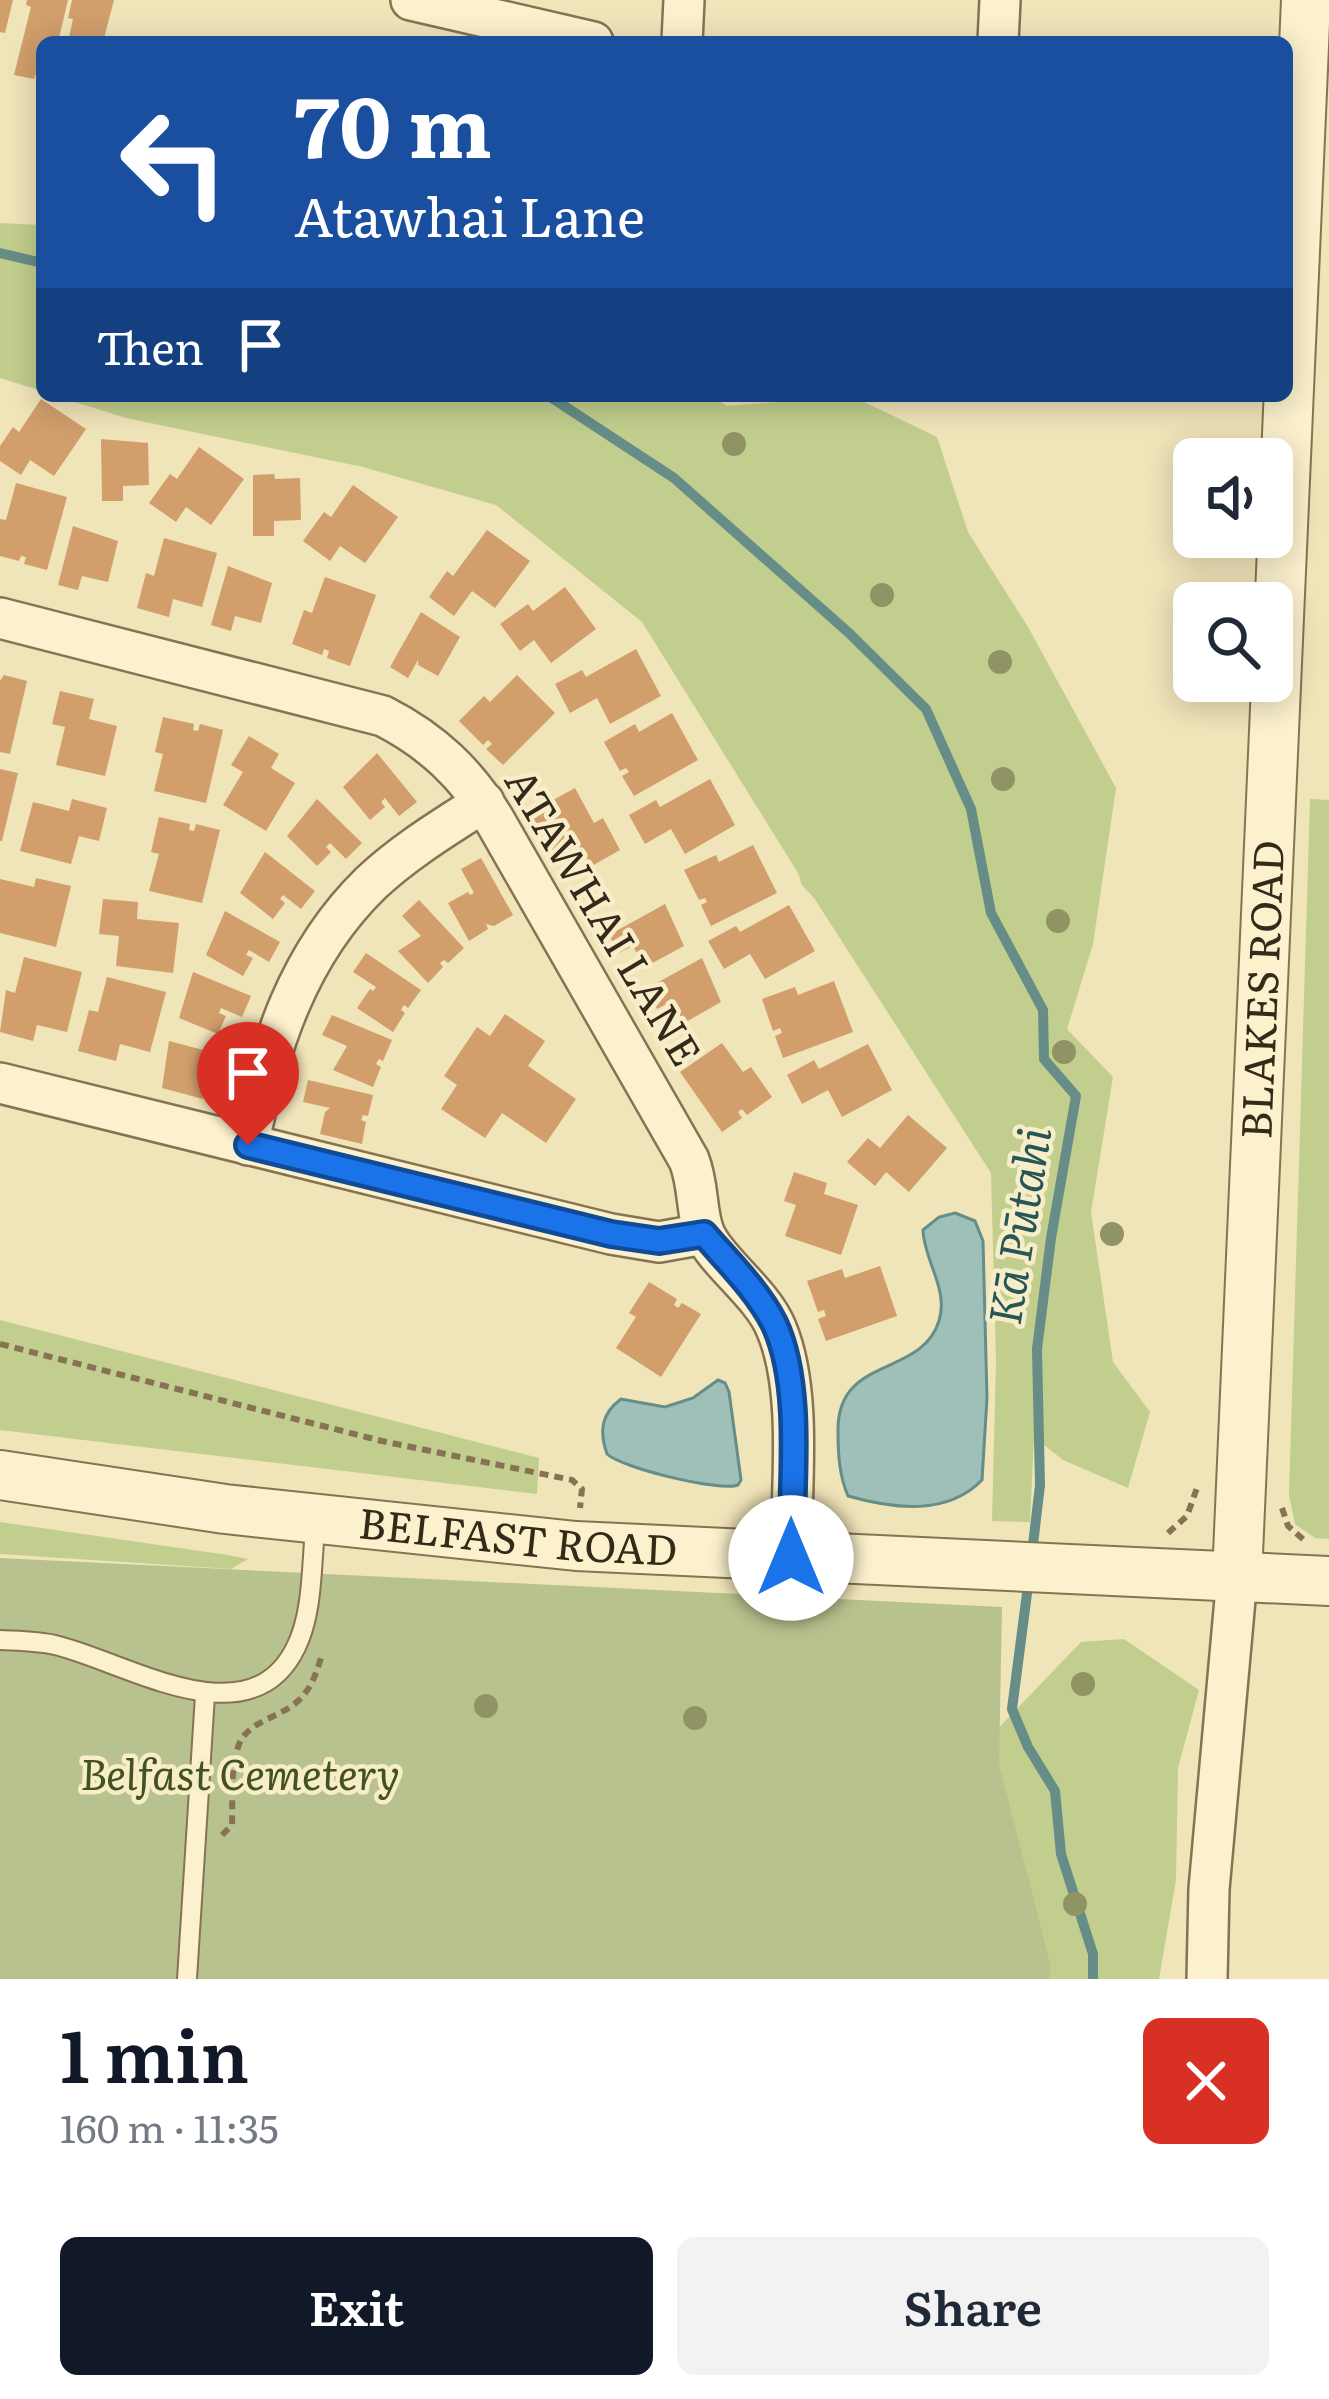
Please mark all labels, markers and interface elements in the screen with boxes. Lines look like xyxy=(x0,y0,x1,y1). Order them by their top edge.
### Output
text: 70 m xyxy=(294,59,492,184)
icon: left xyxy=(96,84,252,240)
text: Atawhai Lane xyxy=(294,173,645,254)
text: Then xyxy=(96,312,204,379)
icon: arrive xyxy=(228,312,294,378)
map controls xyxy=(1173,438,1293,702)
button: sound xyxy=(1173,438,1293,558)
button: search xyxy=(1173,582,1293,702)
street label: ATAWHAI LANE xyxy=(492,755,719,1076)
street label: BLAKES ROAD xyxy=(1222,839,1297,1140)
pin xyxy=(197,1022,299,1145)
icon: arrive xyxy=(215,1040,281,1106)
water label: Kā Pūtahi xyxy=(968,1121,1065,1329)
street label: BELFAST ROAD xyxy=(356,1489,679,1579)
position arrow xyxy=(728,1495,854,1621)
park label: Belfast Cemetery xyxy=(80,1741,400,1803)
text: 1 min xyxy=(60,1998,249,2105)
button: close xyxy=(1143,2018,1269,2144)
text: 160 m · 11:35 xyxy=(60,2097,279,2155)
button: Exit xyxy=(60,2237,653,2375)
button: Share xyxy=(677,2237,1269,2375)

